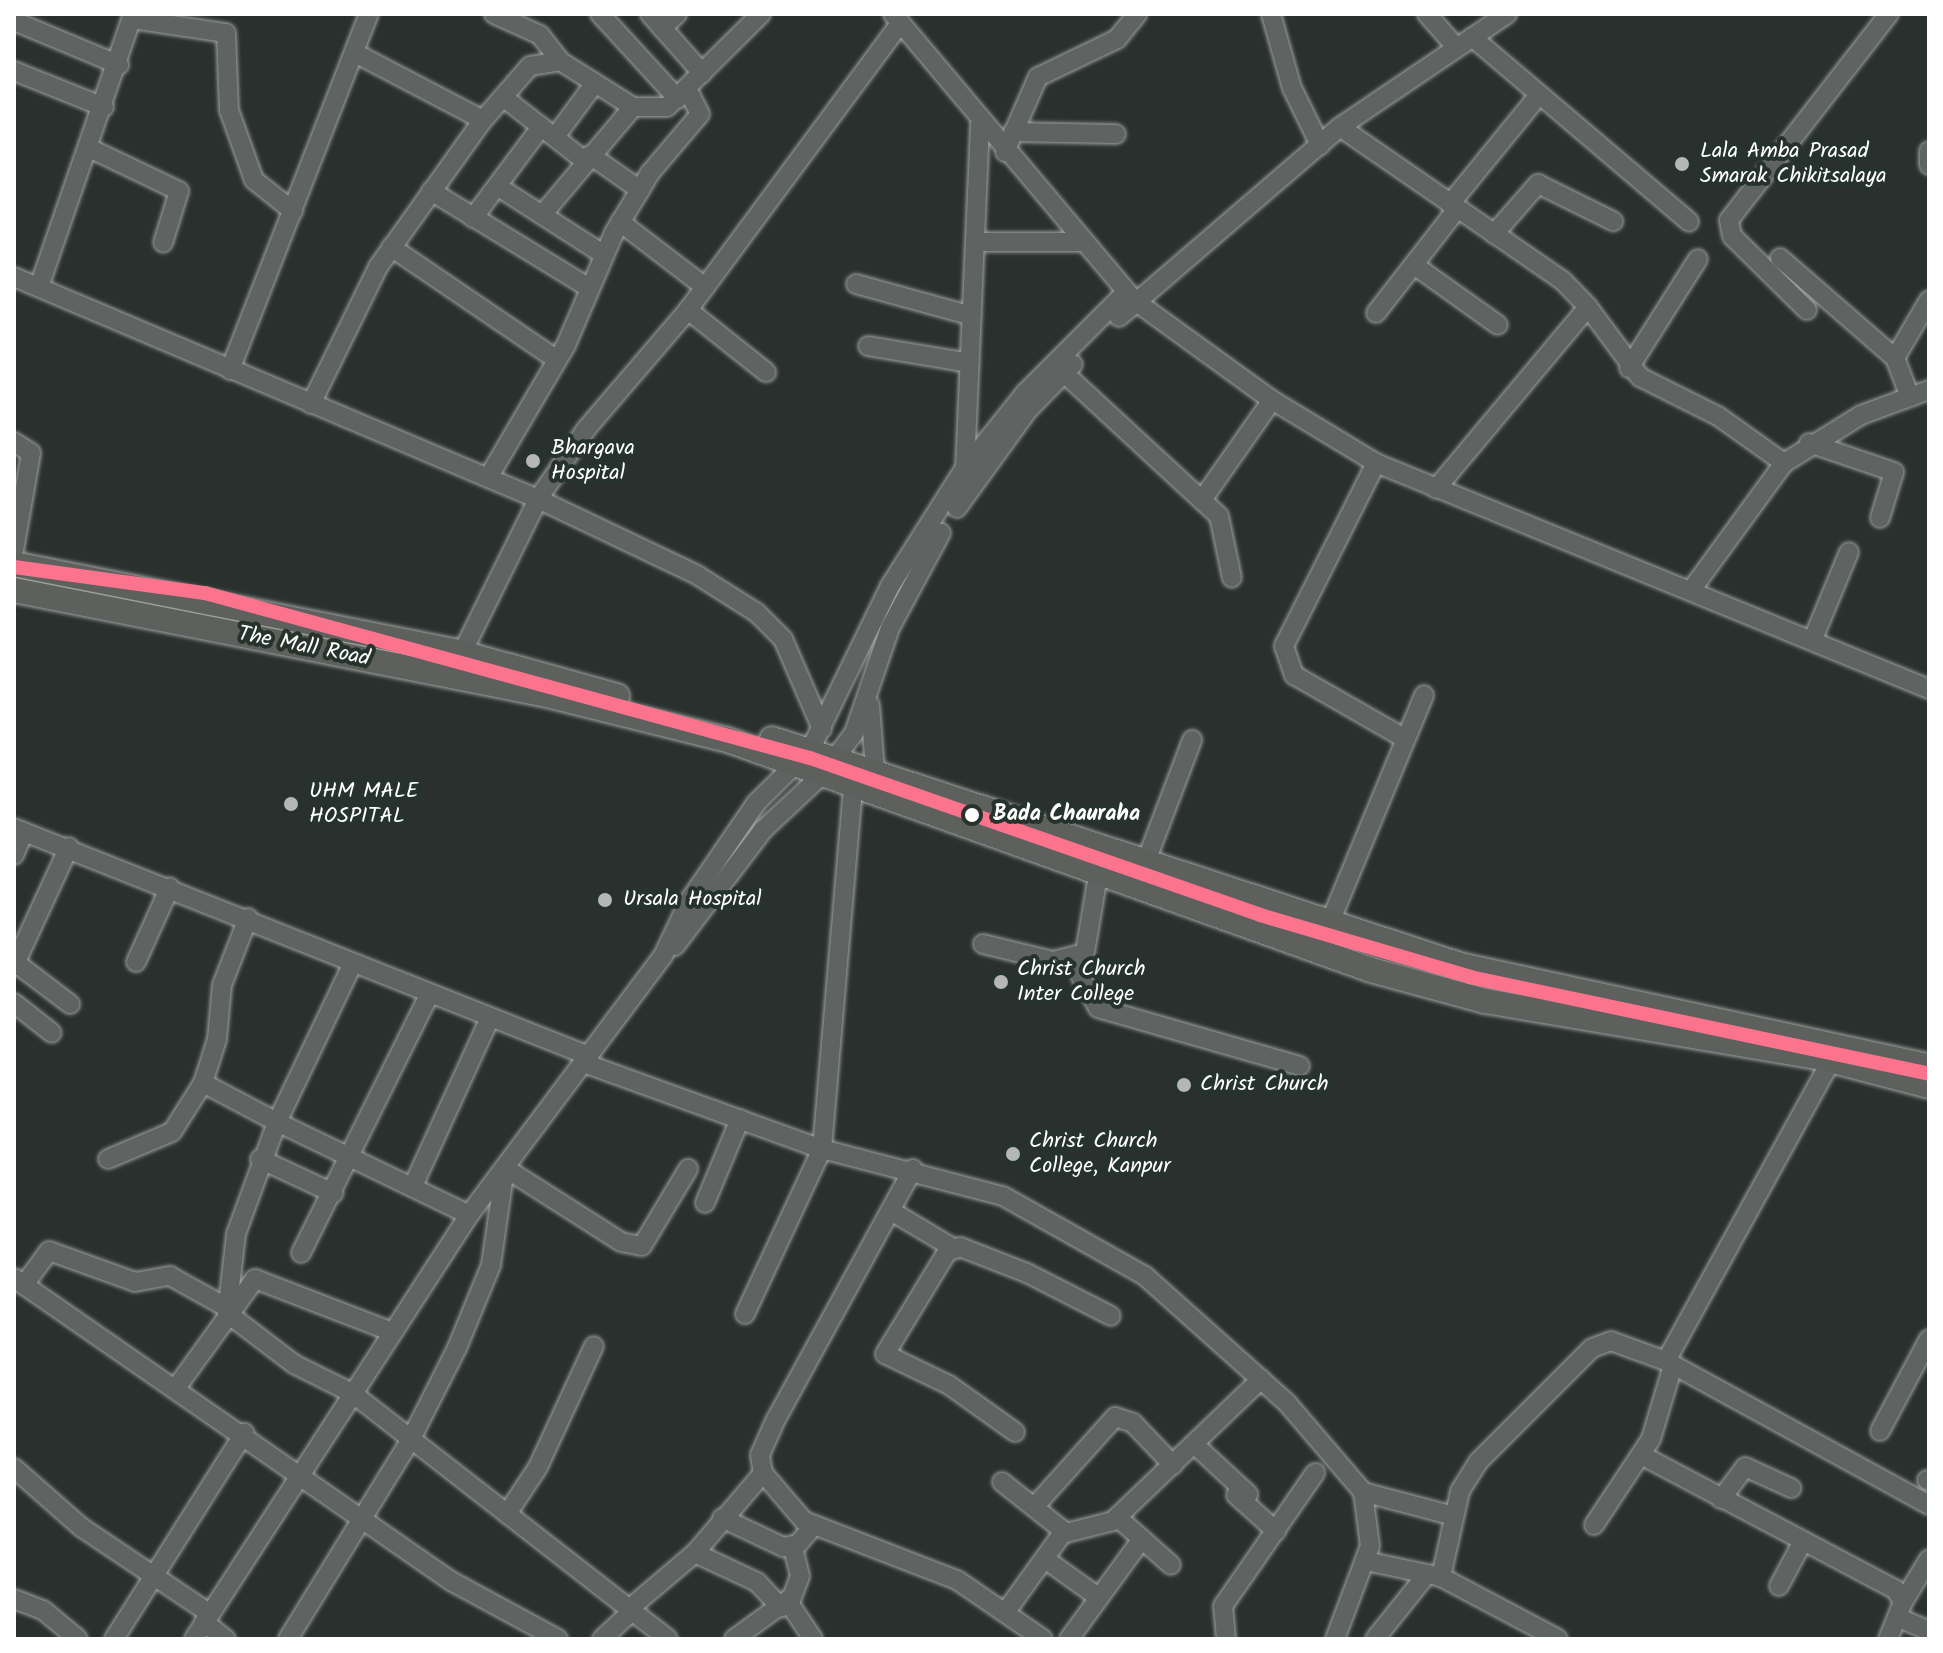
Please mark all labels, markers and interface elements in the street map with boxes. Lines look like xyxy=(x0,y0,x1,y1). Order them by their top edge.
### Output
place label: Lala Amba Prasad Smarak Chikitsalaya xyxy=(1700,138,1887,190)
marker: Lala Amba Prasad Smarak Chikitsalaya xyxy=(1671,153,1693,175)
place label: Bhargava Hospital xyxy=(551,435,635,486)
marker: Bhargava Hospital xyxy=(522,450,544,472)
street label: The Mall Road xyxy=(236,621,372,673)
place label: UHM MALE HOSPITAL xyxy=(309,778,419,830)
marker: UHM MALE HOSPITAL xyxy=(280,793,302,815)
marker: Bada Chauraha xyxy=(958,801,986,829)
place label: Bada Chauraha xyxy=(993,802,1140,828)
place label: Ursala Hospital xyxy=(623,887,762,913)
marker: Ursala Hospital xyxy=(594,889,616,911)
place label: Christ Church Inter College xyxy=(1017,956,1146,1008)
marker: Christ Church Inter College xyxy=(992,973,1010,991)
place label: Christ Church xyxy=(1200,1072,1329,1098)
marker: Christ Church xyxy=(1175,1076,1193,1094)
place label: Christ Church College, Kanpur xyxy=(1029,1128,1170,1180)
marker: Christ Church College, Kanpur xyxy=(1004,1145,1022,1163)

